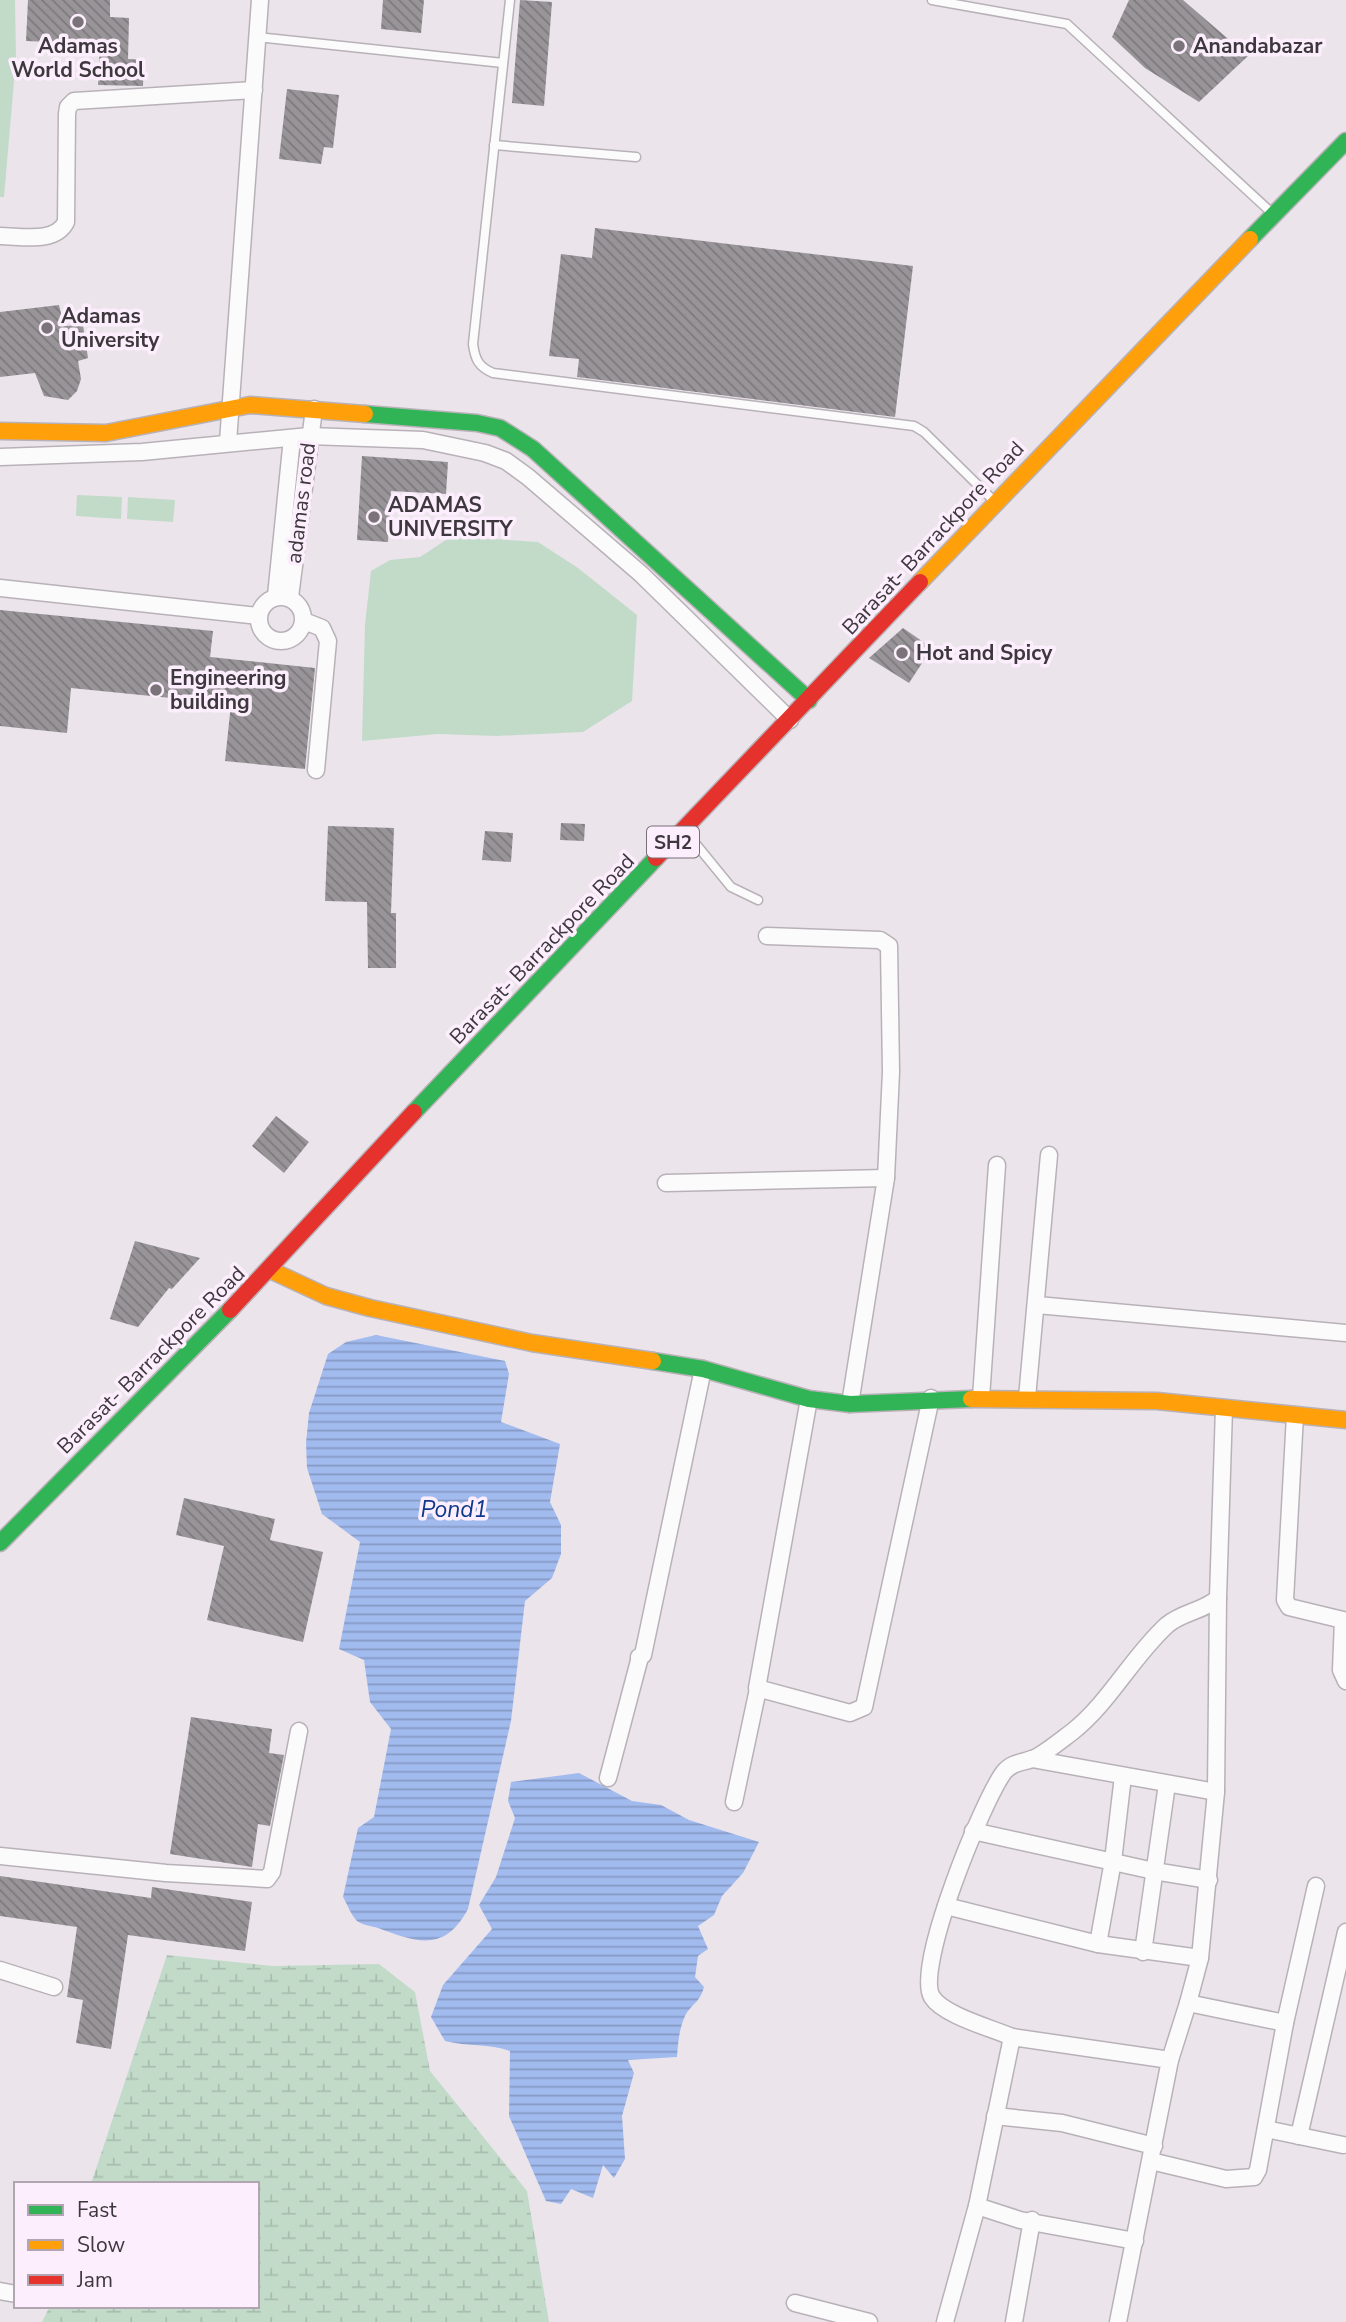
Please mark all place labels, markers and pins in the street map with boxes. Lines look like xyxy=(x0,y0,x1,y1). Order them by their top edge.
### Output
marker: Adamas World School xyxy=(70,14,86,30)
place label: Adamas World School xyxy=(11,32,145,84)
place label: Anandabazar xyxy=(1193,32,1323,60)
marker: Anandabazar xyxy=(1171,38,1187,54)
place label: Adamas University xyxy=(61,302,160,354)
marker: Adamas University xyxy=(39,320,55,336)
place label: ADAMAS UNIVERSITY xyxy=(388,491,513,543)
marker: ADAMAS UNIVERSITY xyxy=(366,509,382,525)
place label: Hot and Spicy xyxy=(916,639,1053,667)
marker: Hot and Spicy xyxy=(894,645,910,661)
place label: Engineering building xyxy=(170,664,286,716)
marker: Engineering building xyxy=(148,682,164,698)

